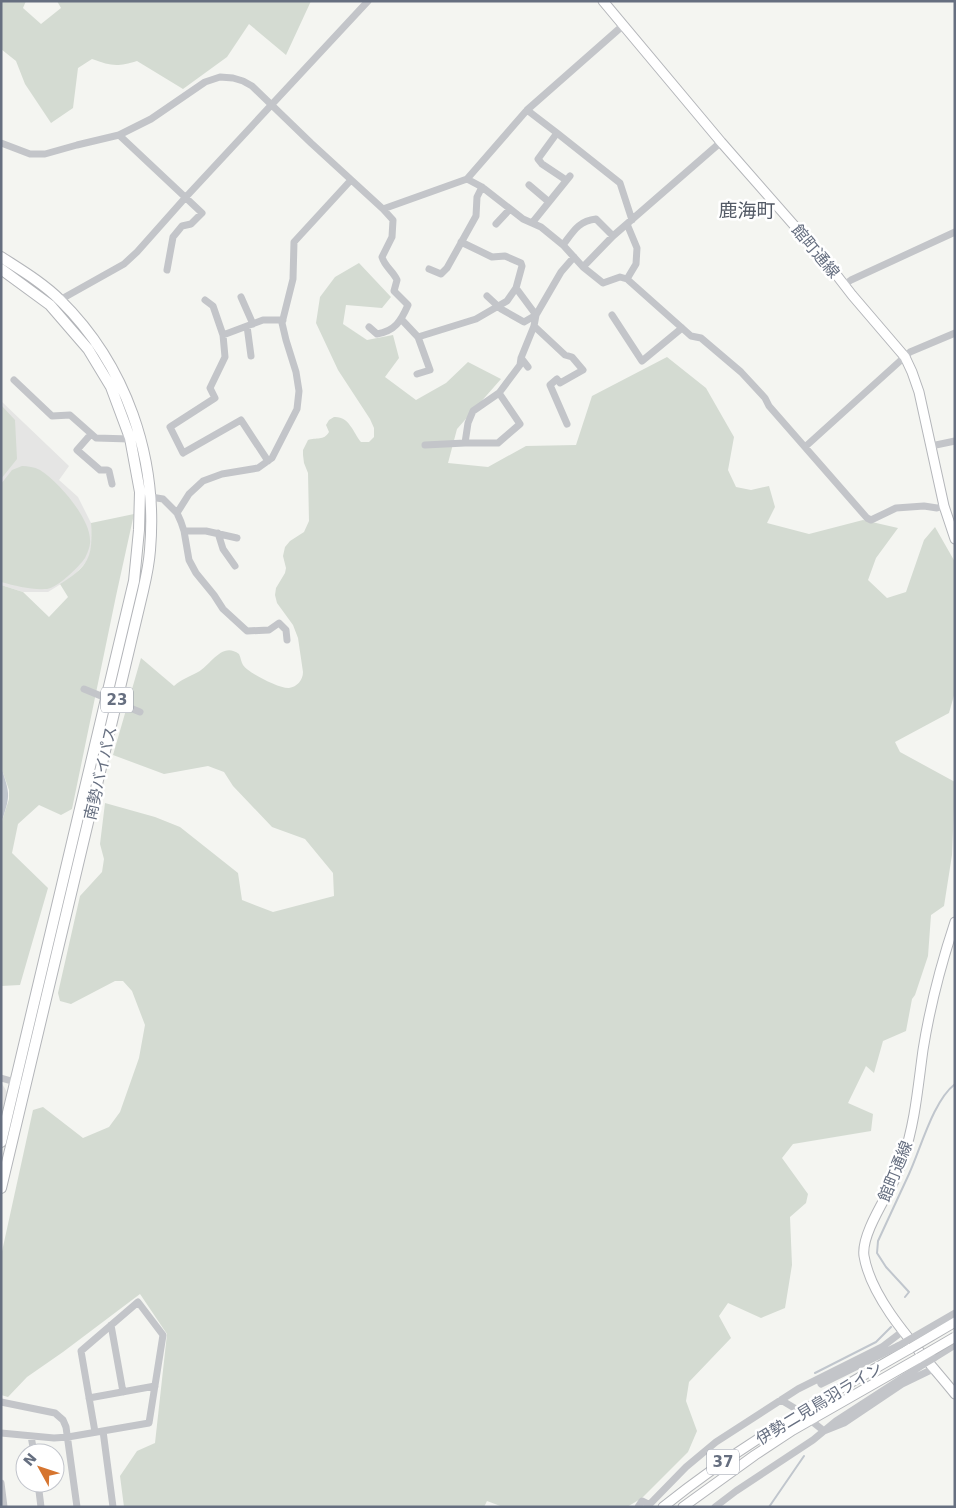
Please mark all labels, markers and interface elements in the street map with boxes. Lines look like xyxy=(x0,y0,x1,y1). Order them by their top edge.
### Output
district label: 鹿海町 xyxy=(718,199,776,221)
street label: 館町通線 xyxy=(788,221,843,282)
road number: 23 xyxy=(101,688,133,712)
street label: 南勢バイパス xyxy=(80,724,121,822)
street label: 館町通線 xyxy=(875,1138,916,1204)
street label: 伊勢二見鳥羽ライン xyxy=(753,1358,886,1449)
north arrow xyxy=(15,1443,65,1493)
text: N xyxy=(20,1450,40,1469)
road number: 37 xyxy=(707,1450,739,1474)

